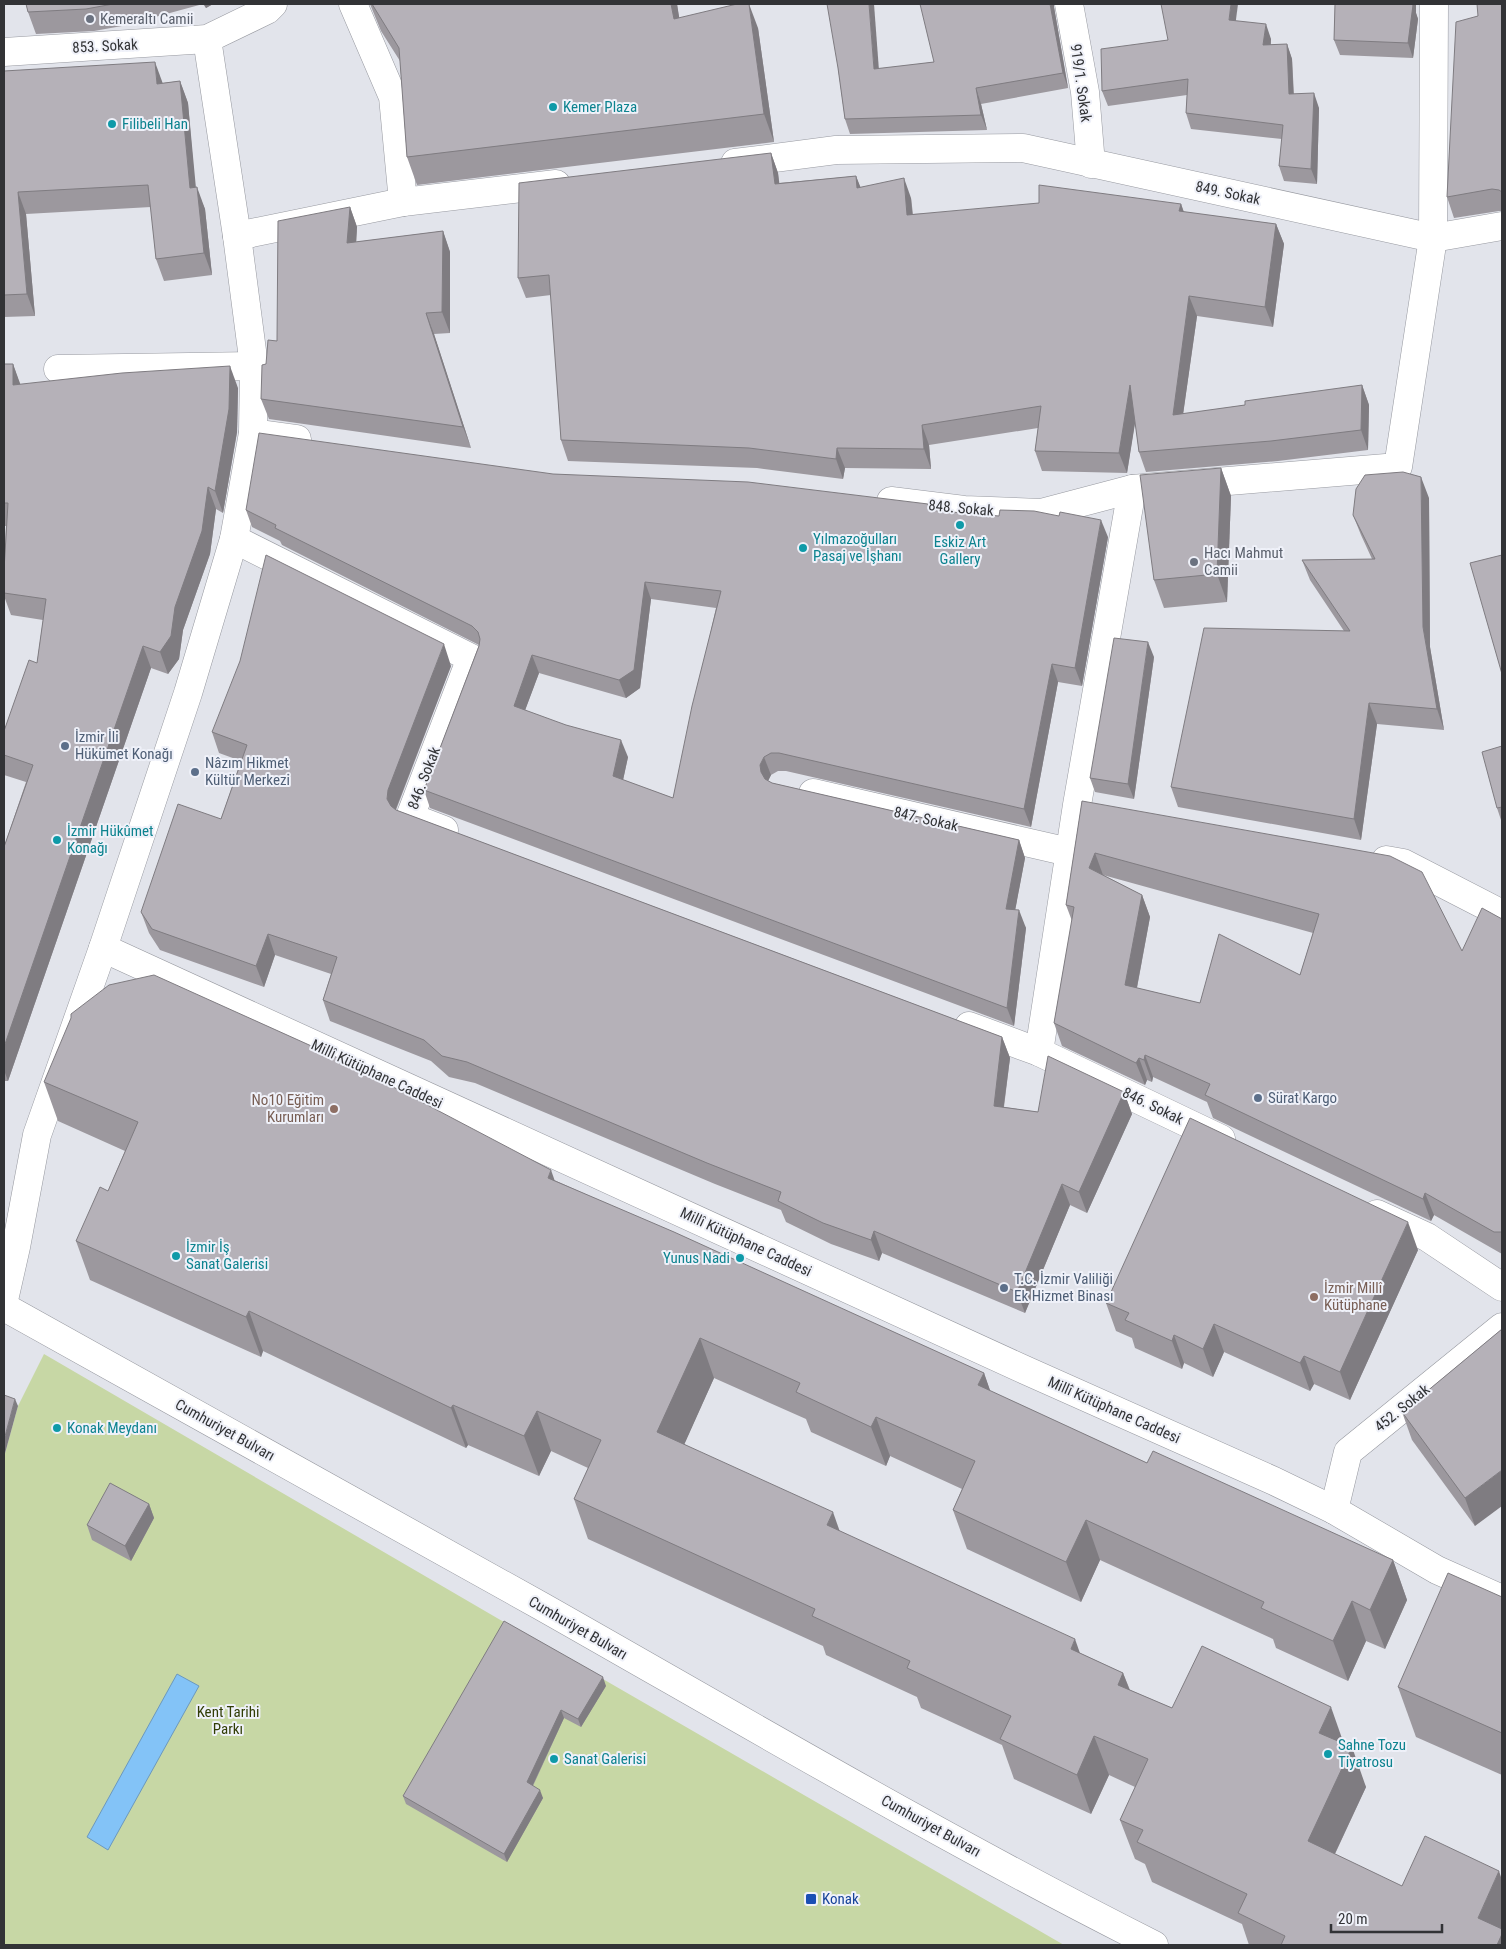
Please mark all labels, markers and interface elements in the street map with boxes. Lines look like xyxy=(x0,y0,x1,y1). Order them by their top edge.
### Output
place label: Kemeraltı Camii xyxy=(100,10,194,28)
marker: Kemeraltı Camii xyxy=(84,13,96,25)
street label: 853. Sokak xyxy=(72,35,138,57)
street label: 919/1. Sokak xyxy=(1067,43,1095,123)
place label: Kemer Plaza xyxy=(563,98,637,116)
marker: Kemer Plaza xyxy=(547,101,559,113)
place label: Filibeli Han xyxy=(122,115,188,133)
marker: Filibeli Han xyxy=(106,118,118,130)
street label: 849. Sokak xyxy=(1194,177,1262,209)
street label: 848. Sokak xyxy=(928,496,995,520)
marker: Eskiz Art Gallery xyxy=(954,519,966,531)
place label: Yılmazoğulları Pasaj ve İşhanı xyxy=(813,530,902,565)
place label: Eskiz Art Gallery xyxy=(934,533,986,568)
marker: Yılmazoğulları Pasaj ve İşhanı xyxy=(797,542,809,554)
place label: Hacı Mahmut Camii xyxy=(1204,544,1283,579)
marker: Hacı Mahmut Camii xyxy=(1188,556,1200,568)
place label: İzmir İli Hükümet Konağı xyxy=(75,728,173,763)
marker: İzmir İli Hükümet Konağı xyxy=(59,740,71,752)
street label: 846. Sokak xyxy=(404,744,444,812)
place label: Nâzım Hikmet Kültür Merkezi xyxy=(205,754,290,789)
marker: Nâzım Hikmet Kültür Merkezi xyxy=(189,766,201,778)
street label: 847. Sokak xyxy=(892,803,960,835)
place label: İzmir Hükûmet Konağı xyxy=(67,822,153,857)
marker: İzmir Hükûmet Konağı xyxy=(51,834,63,846)
street label: Millî Kütüphane Caddesi xyxy=(308,1036,446,1112)
street label: 846. Sokak xyxy=(1120,1084,1187,1129)
place label: Sürat Kargo xyxy=(1268,1089,1337,1107)
place label: No10 Eğitim Kurumları xyxy=(252,1091,324,1126)
marker: Sürat Kargo xyxy=(1252,1092,1264,1104)
marker: No10 Eğitim Kurumları xyxy=(328,1103,340,1115)
street label: Millî Kütüphane Caddesi xyxy=(677,1204,815,1280)
place label: İzmir İş Sanat Galerisi xyxy=(186,1238,268,1273)
place label: Yunus Nadi xyxy=(663,1249,730,1267)
marker: İzmir İş Sanat Galerisi xyxy=(170,1250,182,1262)
marker: Yunus Nadi xyxy=(734,1252,746,1264)
place label: T.C. İzmir Valiliği Ek Hizmet Binası xyxy=(1014,1270,1114,1305)
place label: İzmir Millî Kütüphane xyxy=(1324,1279,1387,1314)
marker: T.C. İzmir Valiliği Ek Hizmet Binası xyxy=(998,1282,1010,1294)
marker: İzmir Millî Kütüphane xyxy=(1308,1291,1320,1303)
street label: Millî Kütüphane Caddesi xyxy=(1045,1373,1183,1447)
street label: 452. Sokak xyxy=(1371,1380,1433,1436)
street label: Cumhuriyet Bulvarı xyxy=(172,1395,278,1465)
place label: Konak Meydanı xyxy=(67,1419,157,1437)
marker: Konak Meydanı xyxy=(51,1422,63,1434)
street label: Cumhuriyet Bulvarı xyxy=(525,1592,631,1664)
park label: Kent Tarihi Parkı xyxy=(197,1703,259,1738)
place label: Sahne Tozu Tiyatrosu xyxy=(1338,1736,1406,1771)
marker: Sahne Tozu Tiyatrosu xyxy=(1322,1748,1334,1760)
place label: Sanat Galerisi xyxy=(564,1750,646,1768)
marker: Sanat Galerisi xyxy=(548,1753,560,1765)
street label: Cumhuriyet Bulvarı xyxy=(878,1791,984,1861)
place label: Konak xyxy=(822,1890,859,1908)
marker: Konak xyxy=(804,1892,818,1906)
scale bar xyxy=(1331,1902,1442,1934)
text: 20 m xyxy=(1338,1910,1368,1928)

